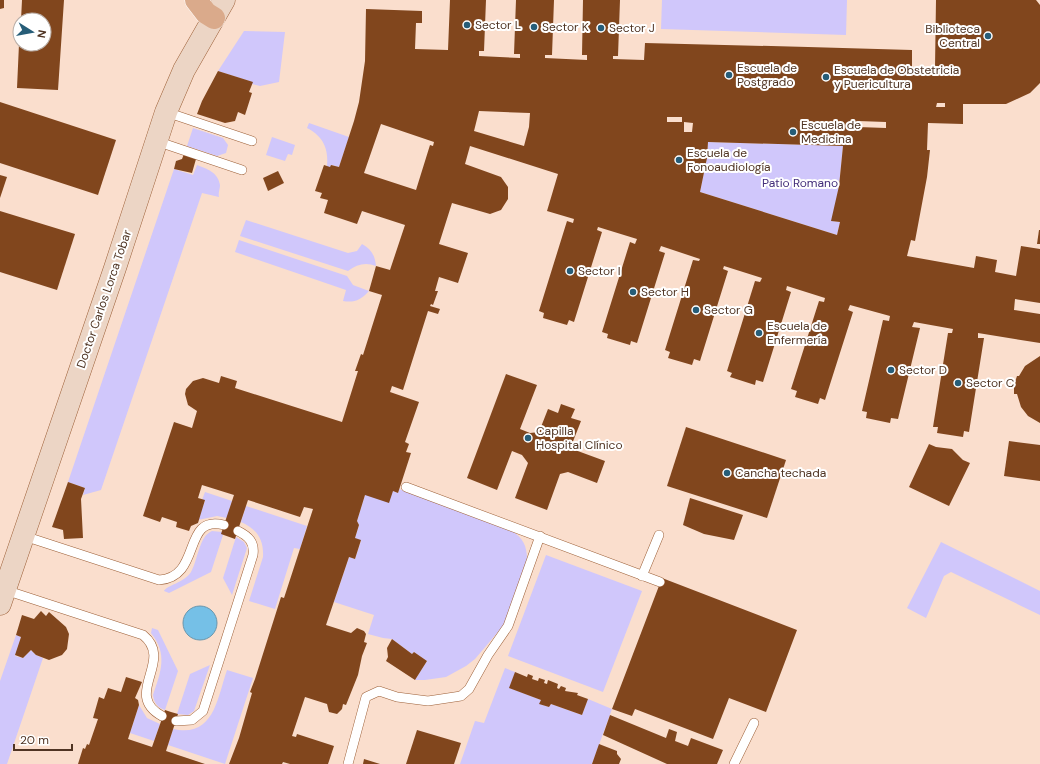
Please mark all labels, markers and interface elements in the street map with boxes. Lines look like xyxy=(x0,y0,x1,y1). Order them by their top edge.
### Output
north arrow xyxy=(12,12,52,52)
place label: Sector L xyxy=(475,17,521,33)
place label: Sector K xyxy=(542,19,589,35)
marker: Sector L xyxy=(462,20,472,30)
place label: Sector J xyxy=(609,20,655,36)
place label: Biblioteca Central xyxy=(925,21,980,51)
marker: Sector K xyxy=(529,22,539,32)
marker: Sector J xyxy=(596,23,606,33)
text: N xyxy=(34,29,49,39)
marker: Biblioteca Central xyxy=(983,31,993,41)
place label: Escuela de Postgrado xyxy=(737,60,797,90)
place label: Escuela de Obstetricia y Puericultura xyxy=(834,62,959,92)
marker: Escuela de Postgrado xyxy=(724,70,734,80)
marker: Escuela de Obstetricia y Puericultura xyxy=(821,72,831,82)
place label: Escuela de Medicina xyxy=(801,117,861,147)
marker: Escuela de Medicina xyxy=(788,127,798,137)
place label: Escuela de Fonoaudiología xyxy=(687,145,771,175)
marker: Escuela de Fonoaudiología xyxy=(674,155,684,165)
park label: Patio Romano xyxy=(762,175,838,191)
street label: Doctor Carlos Lorca Tobar xyxy=(73,227,135,370)
place label: Sector I xyxy=(578,263,621,279)
marker: Sector I xyxy=(565,266,575,276)
place label: Sector H xyxy=(641,284,689,300)
marker: Sector H xyxy=(628,287,638,297)
place label: Sector G xyxy=(704,302,753,318)
marker: Sector G xyxy=(691,305,701,315)
place label: Escuela de Enfermería xyxy=(767,318,827,348)
marker: Escuela de Enfermería xyxy=(754,328,764,338)
place label: Sector D xyxy=(899,362,947,378)
marker: Sector D xyxy=(886,365,896,375)
place label: Sector C xyxy=(966,375,1015,391)
marker: Sector C xyxy=(953,378,963,388)
place label: Capilla Hospital Clínico xyxy=(536,423,623,453)
marker: Capilla Hospital Clínico xyxy=(523,433,533,443)
place label: Cancha techada xyxy=(735,465,826,481)
marker: Cancha techada xyxy=(722,468,732,478)
scale bar xyxy=(14,726,72,752)
text: 20 m xyxy=(20,732,49,748)

